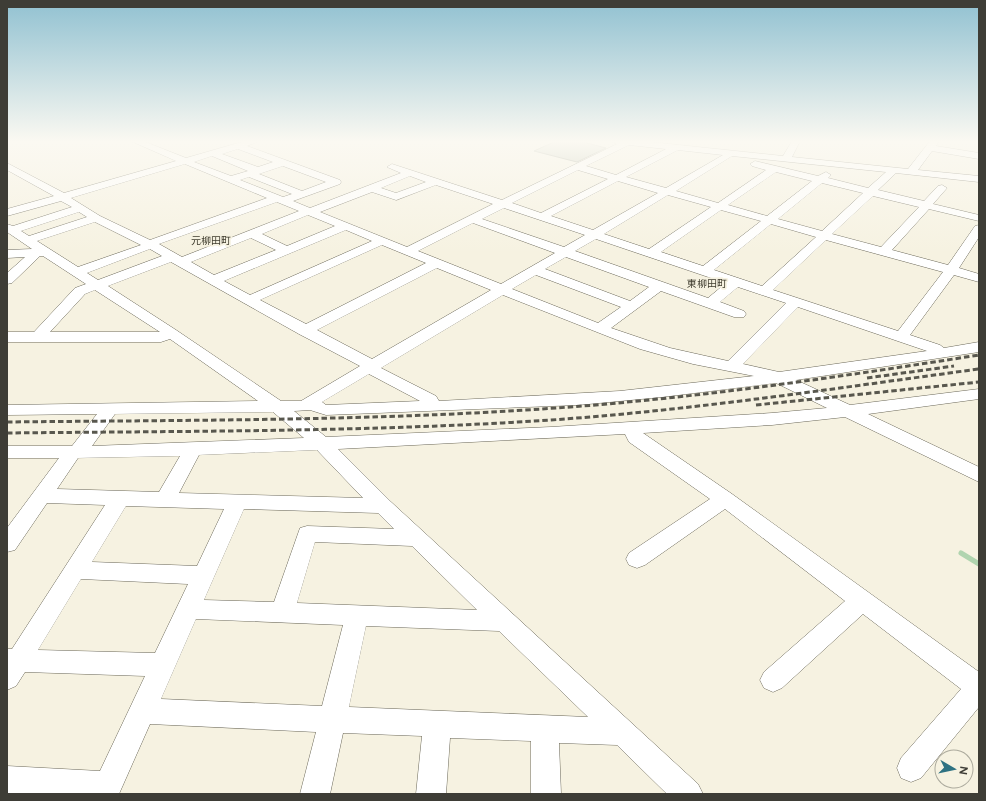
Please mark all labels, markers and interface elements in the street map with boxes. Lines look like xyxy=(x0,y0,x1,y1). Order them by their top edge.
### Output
district label: 元柳田町 xyxy=(191,234,231,247)
district label: 東柳田町 xyxy=(687,277,727,290)
north arrow xyxy=(934,749,974,789)
text: N xyxy=(956,765,970,776)

